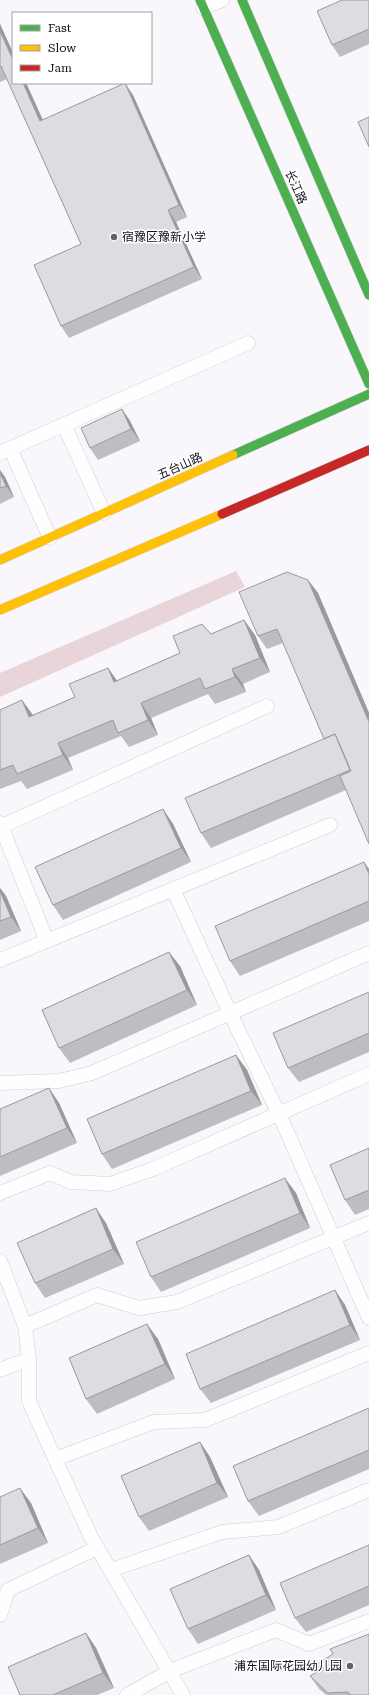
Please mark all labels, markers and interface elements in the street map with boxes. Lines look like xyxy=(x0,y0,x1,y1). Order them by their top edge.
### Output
legend xyxy=(12,12,152,84)
text: Fast xyxy=(48,21,72,35)
text: Slow xyxy=(48,41,76,55)
text: Jam xyxy=(48,61,72,75)
street label: 长江路 xyxy=(282,168,310,206)
place label: 宿豫区豫新小学 xyxy=(122,230,206,244)
marker: 宿豫区豫新小学 xyxy=(109,232,119,242)
street label: 五台山路 xyxy=(155,450,205,482)
place label: 浦东国际花园幼儿园 xyxy=(234,1659,342,1673)
marker: 浦东国际花园幼儿园 xyxy=(345,1661,355,1671)

